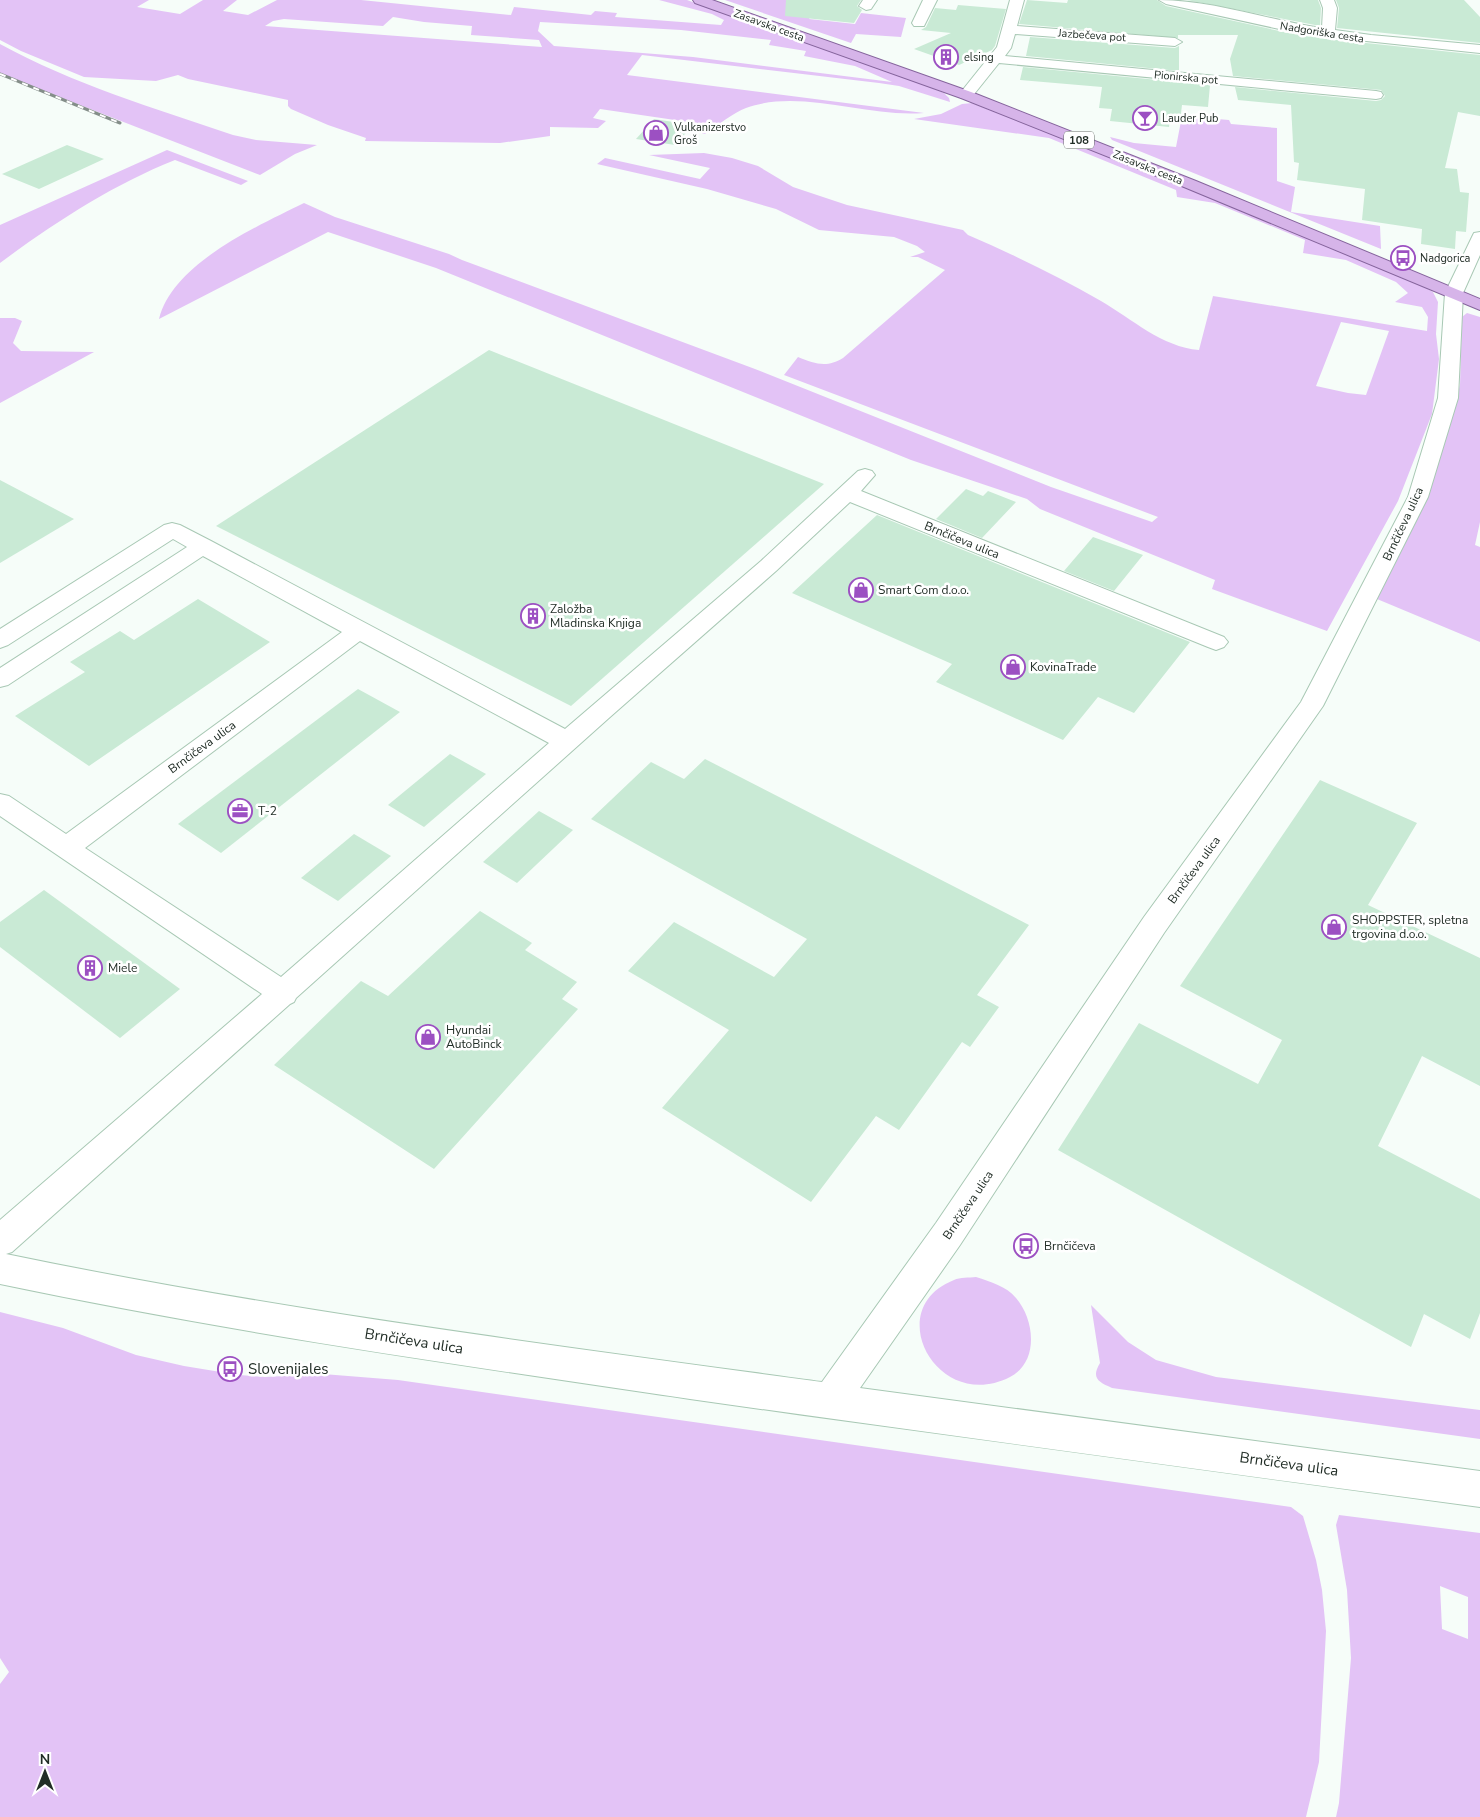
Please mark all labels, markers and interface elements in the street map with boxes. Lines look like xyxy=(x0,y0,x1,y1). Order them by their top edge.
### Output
street label: Zasavska cesta xyxy=(732,6,806,45)
street label: Nadgoriška cesta xyxy=(1279,18,1365,47)
street label: Jazbečeva pot xyxy=(1056,26,1127,45)
building icon: elsing xyxy=(933,44,959,70)
place label: elsing xyxy=(964,50,994,65)
street label: Pionirska pot xyxy=(1153,67,1219,88)
bar icon: Lauder Pub xyxy=(1132,105,1158,131)
place label: Lauder Pub xyxy=(1162,111,1218,126)
shop icon: Vulkanizerstvo Groš xyxy=(643,120,669,146)
place label: Vulkanizerstvo Groš xyxy=(673,120,746,148)
road number: 108 xyxy=(1064,132,1094,148)
street label: Zasavska cesta xyxy=(1111,147,1185,188)
bus stop icon: Nadgorica xyxy=(1390,245,1416,271)
place label: Nadgorica xyxy=(1420,251,1470,266)
street label: Brnčičeva ulica xyxy=(1379,484,1427,564)
street label: Brnčičeva ulica xyxy=(922,518,1002,562)
shop icon: Smart Com d.o.o. xyxy=(848,577,874,603)
place label: Smart Com d.o.o. xyxy=(878,582,969,598)
place label: Založba Mladinska Knjiga xyxy=(550,601,641,631)
building icon: Založba Mladinska Knjiga xyxy=(520,603,546,629)
shop icon: KovinaTrade xyxy=(1000,654,1026,680)
place label: KovinaTrade xyxy=(1030,659,1096,675)
street label: Brnčičeva ulica xyxy=(165,717,239,777)
office icon: T-2 xyxy=(227,798,253,824)
place label: T-2 xyxy=(258,803,277,819)
street label: Brnčičeva ulica xyxy=(1164,833,1224,907)
place label: SHOPPSTER, spletna trgovina d.o.o. xyxy=(1352,912,1468,942)
shop icon: SHOPPSTER, spletna trgovina d.o.o. xyxy=(1321,914,1347,940)
building icon: Miele xyxy=(77,955,103,981)
place label: Miele xyxy=(108,960,137,976)
place label: Hyundai AutoBinck xyxy=(446,1022,503,1052)
shop icon: Hyundai AutoBinck xyxy=(415,1024,441,1050)
street label: Brnčičeva ulica xyxy=(939,1167,997,1243)
bus stop icon: Brnčičeva xyxy=(1013,1233,1039,1259)
place label: Brnčičeva xyxy=(1044,1238,1096,1254)
street label: Brnčičeva ulica xyxy=(363,1323,465,1359)
bus stop icon: Slovenijales xyxy=(217,1356,243,1382)
place label: Slovenijales xyxy=(248,1359,328,1379)
street label: Brnčičeva ulica xyxy=(1238,1447,1340,1481)
north arrow xyxy=(20,1747,70,1797)
text: N xyxy=(40,1750,50,1769)

